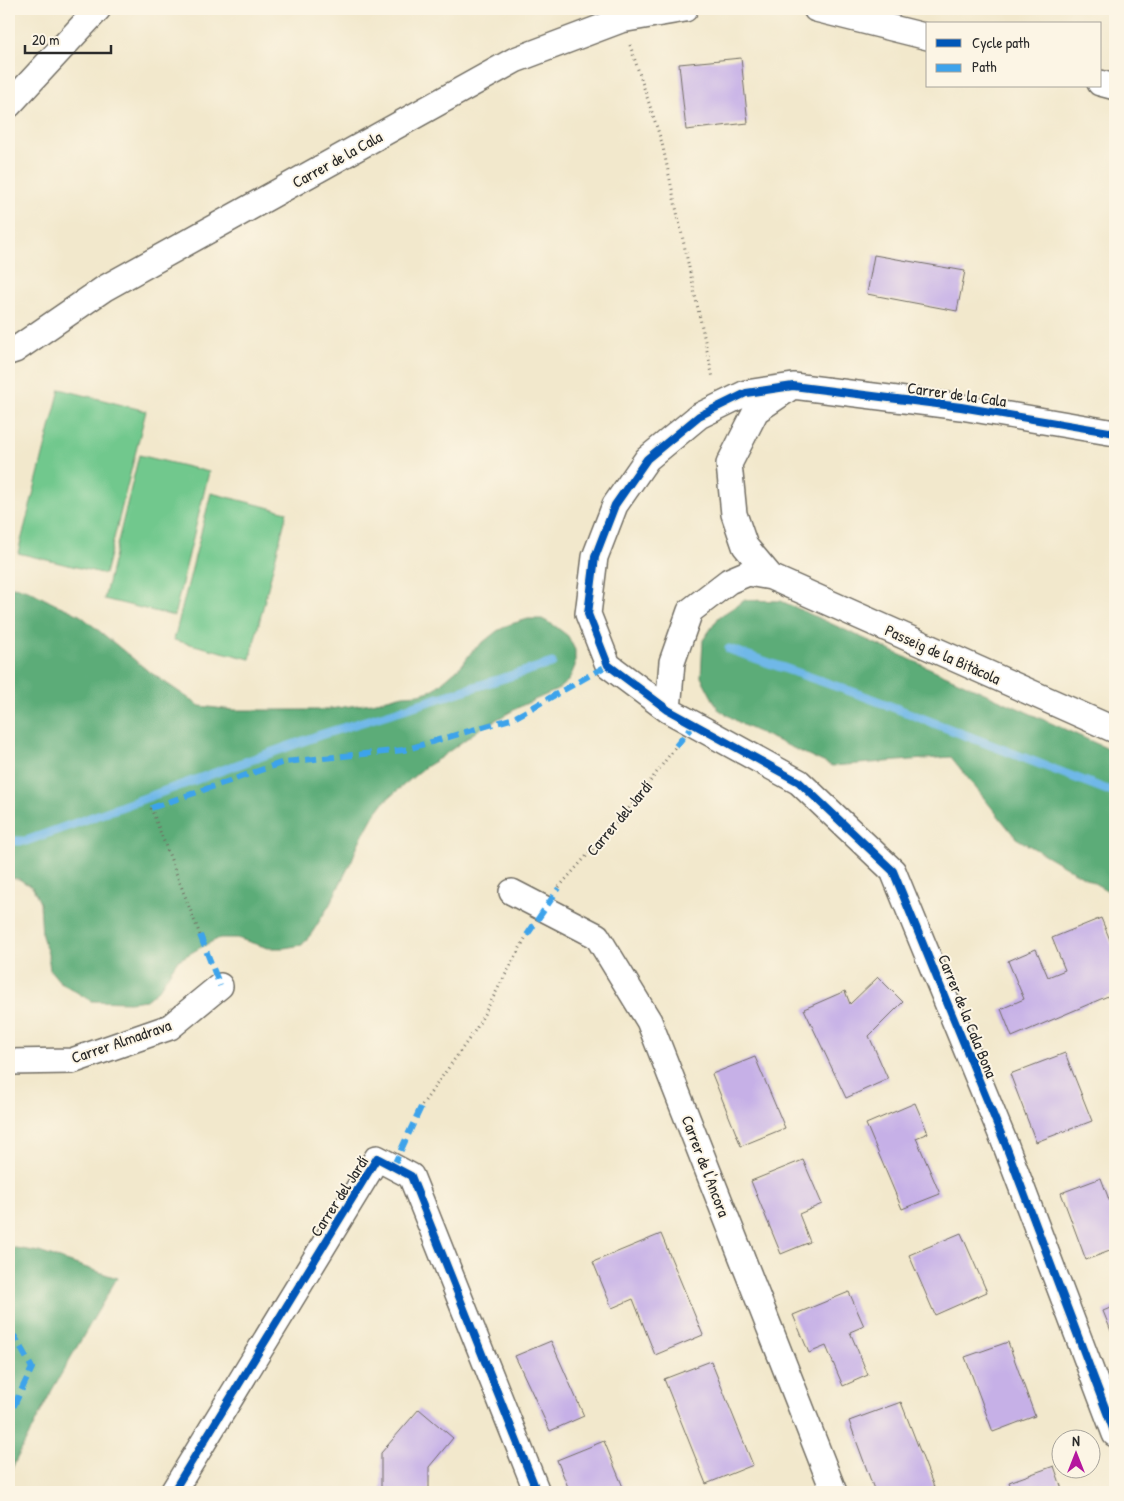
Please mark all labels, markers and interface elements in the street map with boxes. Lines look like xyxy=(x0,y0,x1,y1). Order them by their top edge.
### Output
scale bar xyxy=(25,22,111,54)
legend xyxy=(926,22,1102,88)
text: 20 m xyxy=(32,29,59,50)
text: Cycle path xyxy=(972,32,1030,53)
text: Path xyxy=(972,56,997,77)
street label: Carrer de la Cala xyxy=(288,125,386,193)
street label: Carrer de la Cala xyxy=(906,376,1008,412)
street label: Passeig de la Bitàcola xyxy=(882,619,1004,689)
street label: Carrer del Jardí xyxy=(581,776,657,860)
street label: Carrer de la Cala Bona xyxy=(933,951,1003,1081)
street label: Carrer Almadrava xyxy=(68,1014,174,1068)
street label: Carrer de l'Ancora xyxy=(677,1112,735,1220)
street label: Carrer del Jardí xyxy=(305,1151,373,1241)
north arrow xyxy=(1052,1428,1102,1478)
text: N xyxy=(1072,1431,1080,1450)

